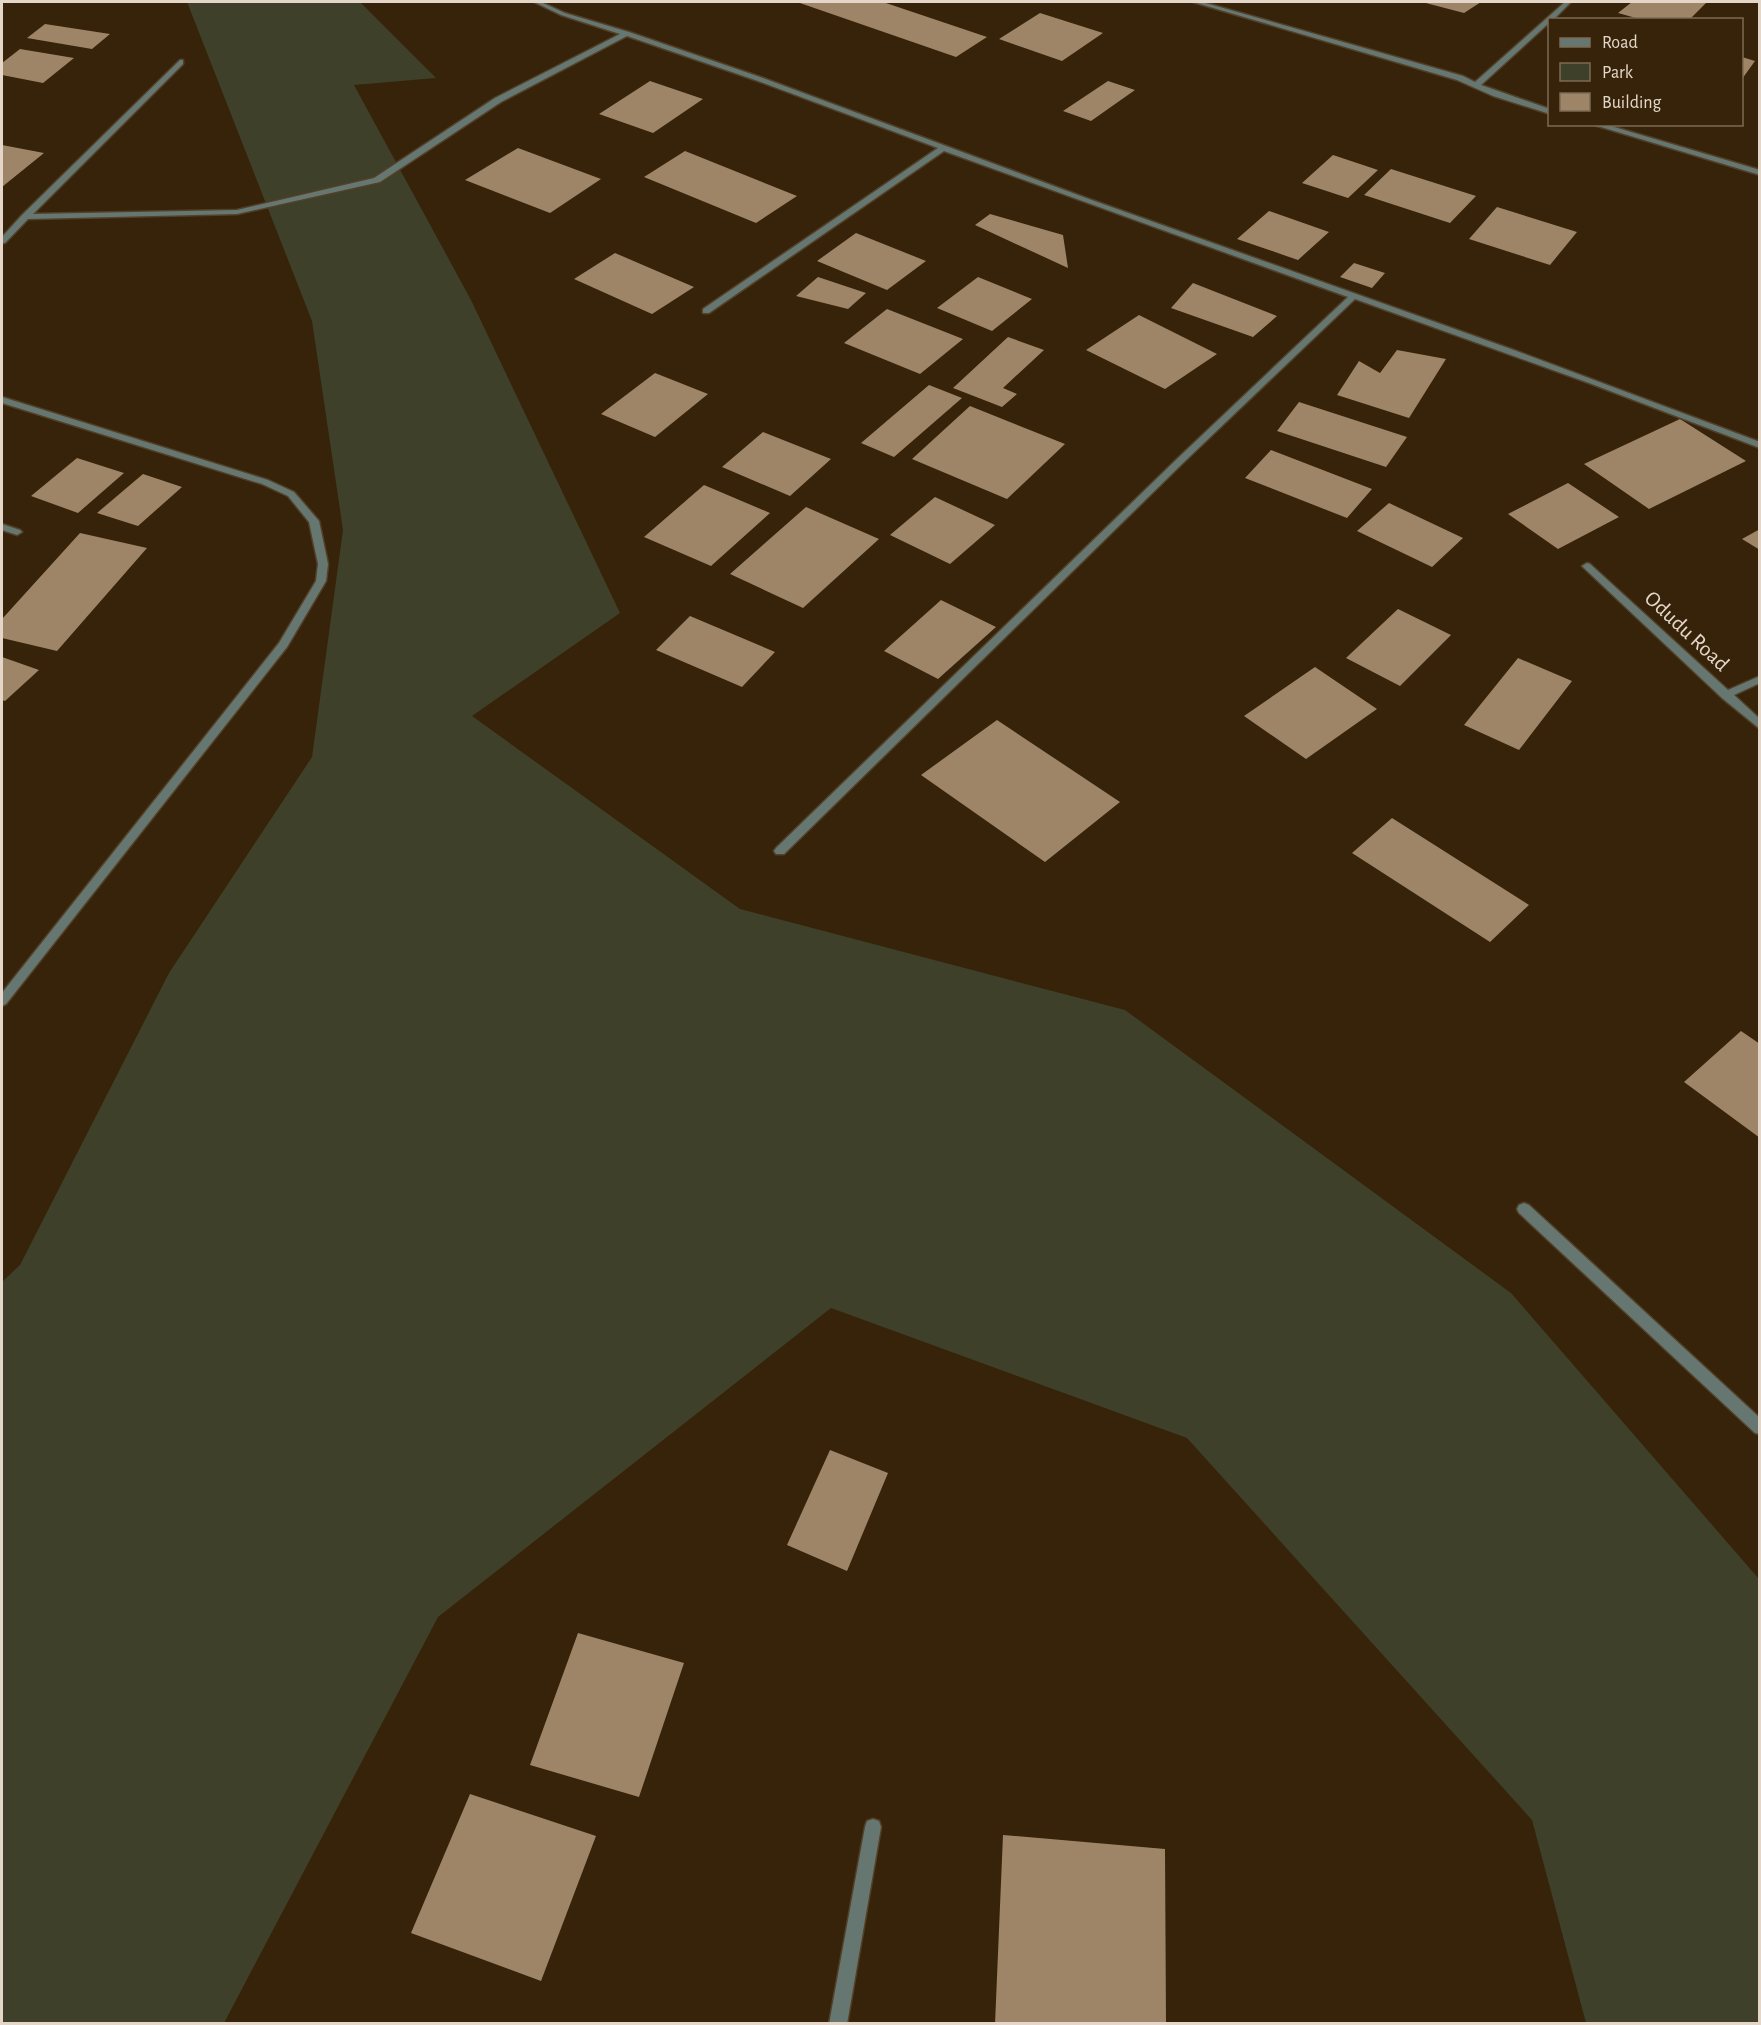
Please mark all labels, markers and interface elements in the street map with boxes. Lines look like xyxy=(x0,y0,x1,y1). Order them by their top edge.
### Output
legend xyxy=(1548,18,1743,126)
text: Road xyxy=(1602,34,1638,52)
text: Park xyxy=(1602,64,1634,82)
text: Building xyxy=(1602,94,1662,112)
street label: Odudu Road xyxy=(1641,587,1733,675)

